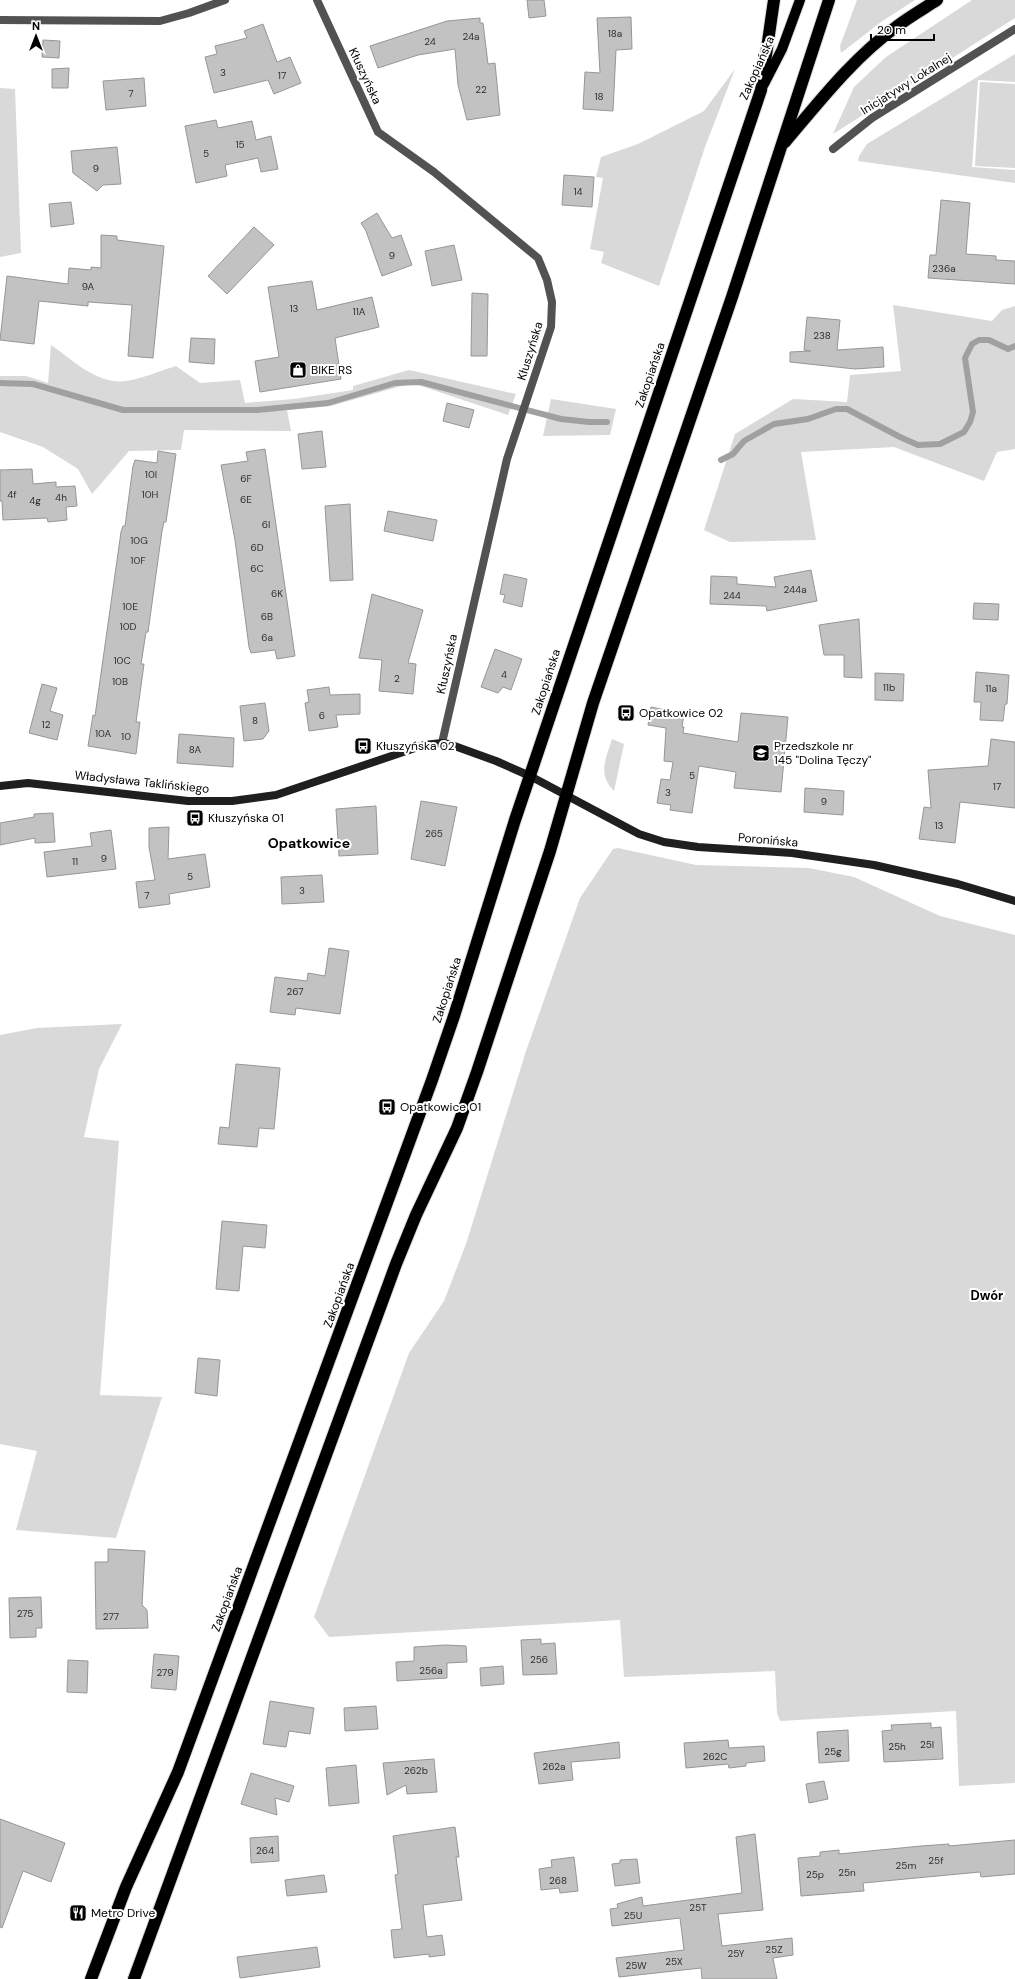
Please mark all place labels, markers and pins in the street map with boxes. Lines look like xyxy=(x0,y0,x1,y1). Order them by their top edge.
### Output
shop icon: BIKE RS xyxy=(288,360,308,380)
place label: BIKE RS xyxy=(311,362,352,378)
bus stop icon: Opatkowice 02 xyxy=(616,703,636,723)
place label: Opatkowice 02 xyxy=(639,705,723,721)
bus stop icon: Kłuszyńska 02 xyxy=(353,736,373,756)
place label: Kłuszyńska 02 xyxy=(376,738,455,754)
place label: Przedszkole nr 145 "Dolina Tęczy" xyxy=(774,738,872,768)
school or university icon: Przedszkole nr 145 "Dolina Tęczy" xyxy=(751,743,771,763)
bus stop icon: Kłuszyńska 01 xyxy=(185,808,205,828)
place label: Kłuszyńska 01 xyxy=(208,810,284,826)
bus stop icon: Opatkowice 01 xyxy=(377,1097,397,1117)
place label: Opatkowice 01 xyxy=(400,1099,481,1115)
restaurant icon: Metro Drive xyxy=(68,1903,88,1923)
place label: Metro Drive xyxy=(91,1905,156,1921)

